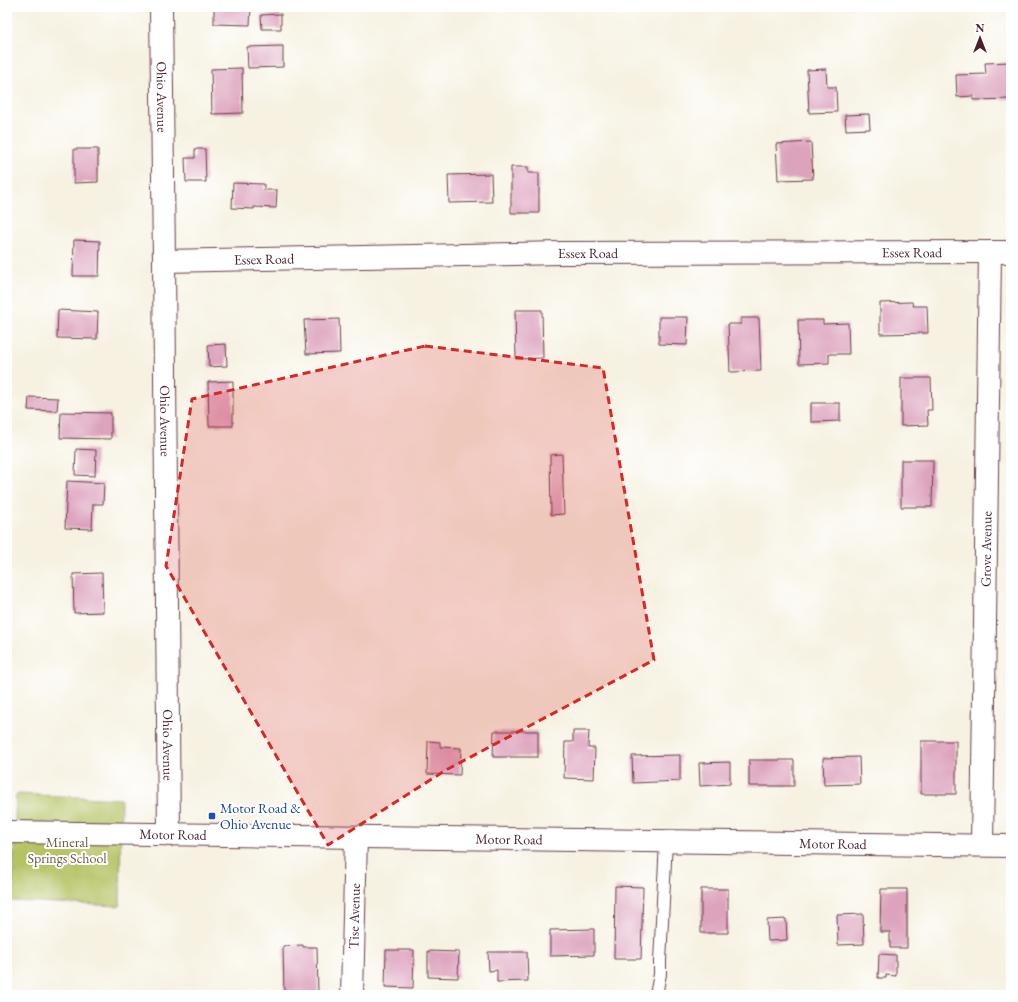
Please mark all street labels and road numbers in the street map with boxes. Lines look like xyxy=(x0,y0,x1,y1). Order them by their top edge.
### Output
street label: Ohio Avenue xyxy=(153,61,171,133)
street label: Essex Road xyxy=(882,243,943,261)
street label: Essex Road xyxy=(558,244,619,262)
street label: Essex Road xyxy=(234,249,295,269)
street label: Ohio Avenue xyxy=(156,385,175,457)
street label: Grove Avenue xyxy=(976,510,996,587)
street label: Ohio Avenue xyxy=(159,709,178,781)
street label: Motor Road xyxy=(139,825,208,844)
street label: Motor Road xyxy=(475,830,544,848)
street label: Motor Road xyxy=(799,834,868,853)
street label: Tise Avenue xyxy=(344,882,364,949)

